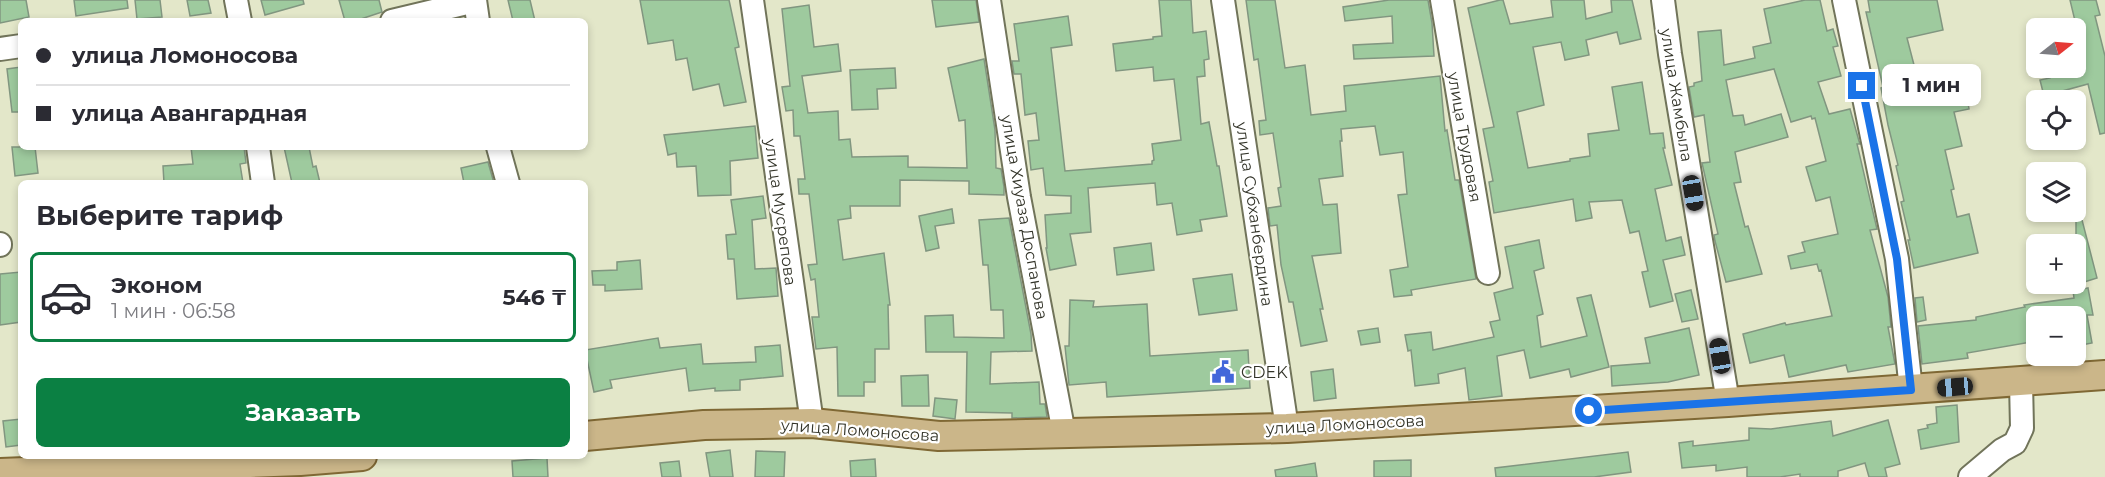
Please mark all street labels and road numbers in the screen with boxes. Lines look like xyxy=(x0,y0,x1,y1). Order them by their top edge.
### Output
street label: улица Жамбыла xyxy=(1656,26,1696,163)
street label: улица Трудовая xyxy=(1444,69,1485,204)
street label: улица Хиуаза Доспанова xyxy=(997,112,1052,321)
street label: улица Субханбердина xyxy=(1232,120,1277,307)
street label: улица Мусрепова xyxy=(761,136,800,287)
street label: улица Ломоносова xyxy=(1264,411,1425,438)
street label: улица Ломоносова xyxy=(779,415,940,446)

